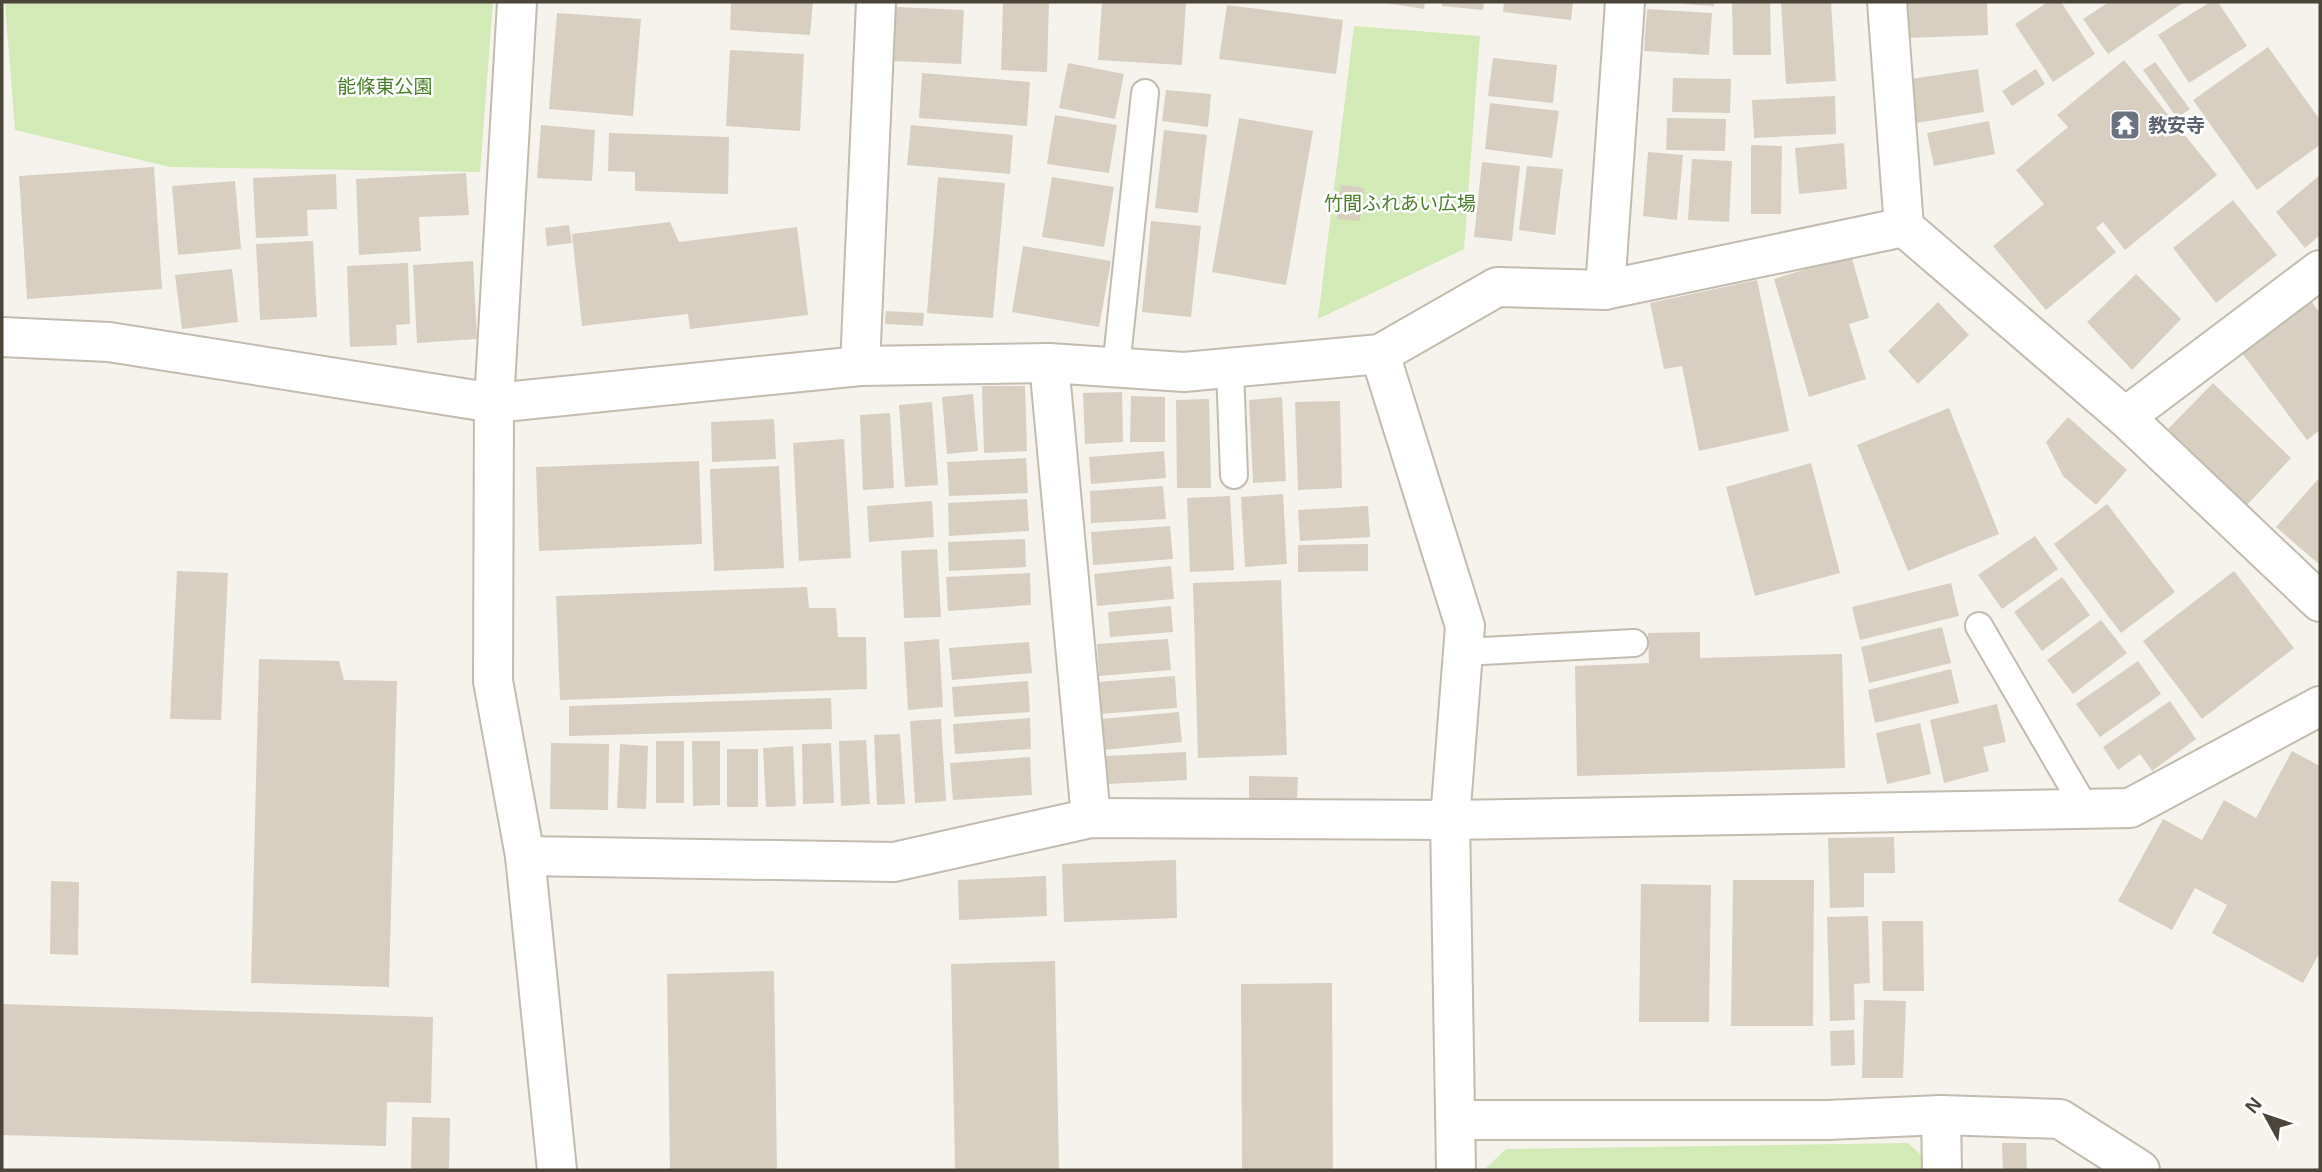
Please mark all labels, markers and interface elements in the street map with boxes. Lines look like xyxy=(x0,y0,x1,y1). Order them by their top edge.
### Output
park label: 能條東公園 xyxy=(337,76,433,97)
temple icon: 教安寺 xyxy=(2108,108,2142,142)
place label: 教安寺 xyxy=(2148,115,2205,136)
park label: 竹間ふれあい広場 xyxy=(1324,193,1476,214)
north arrow xyxy=(2231,1081,2301,1151)
text: N xyxy=(2241,1093,2266,1117)

